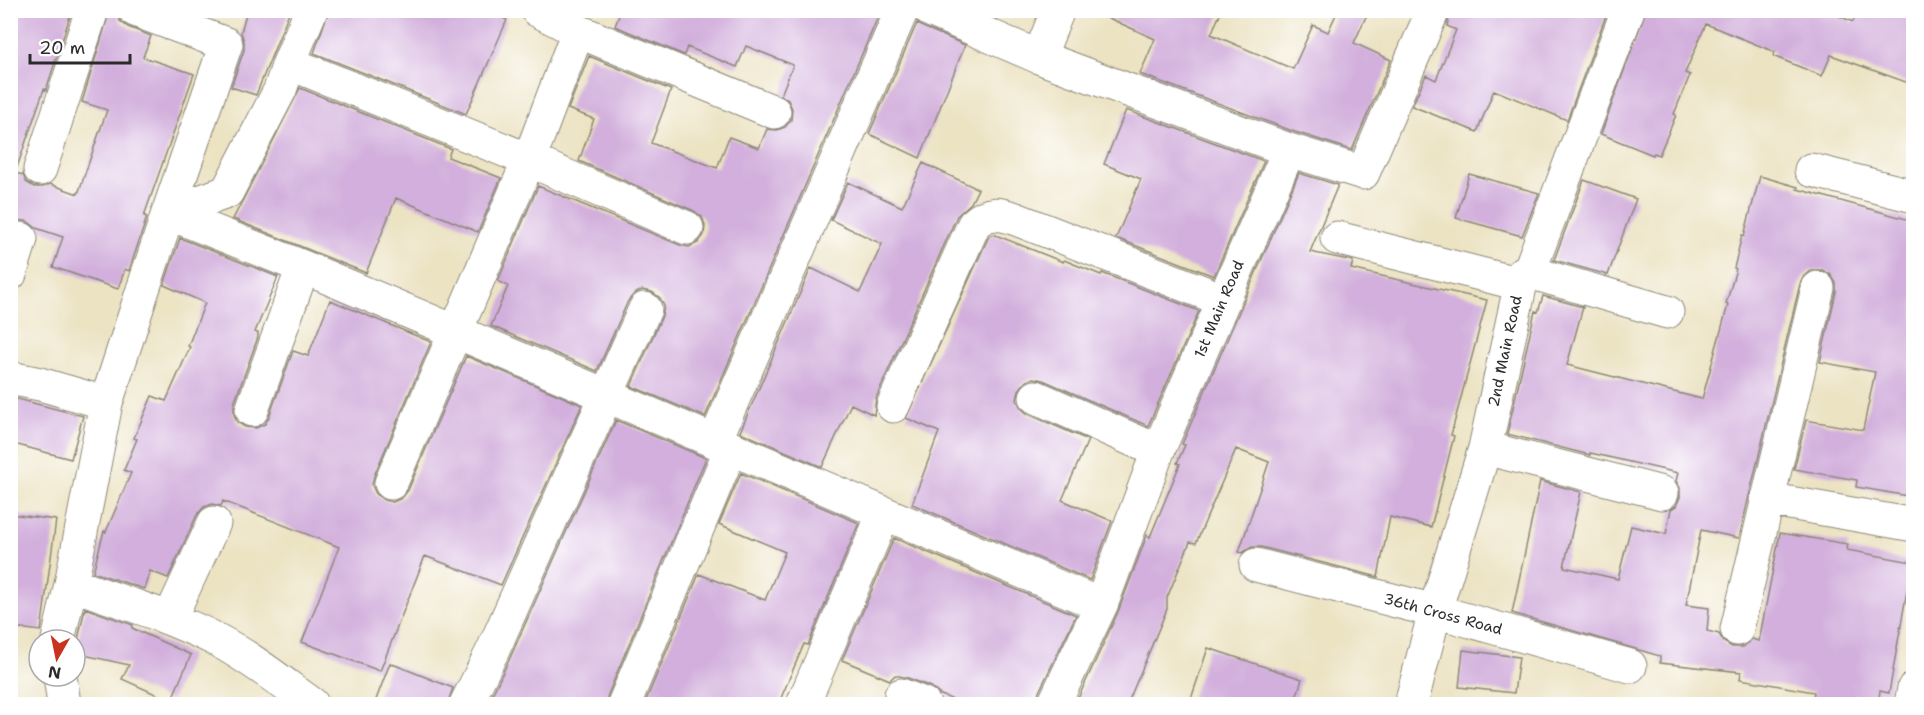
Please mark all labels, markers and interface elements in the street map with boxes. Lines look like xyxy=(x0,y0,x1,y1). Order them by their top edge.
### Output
scale bar xyxy=(30,27,130,65)
text: 20 m xyxy=(39,36,85,60)
street label: 1st Main Road xyxy=(1189,257,1249,361)
street label: 2nd Main Road xyxy=(1483,293,1527,409)
street label: 36th Cross Road xyxy=(1381,589,1505,640)
north arrow xyxy=(27,628,87,688)
text: N xyxy=(47,661,63,684)

